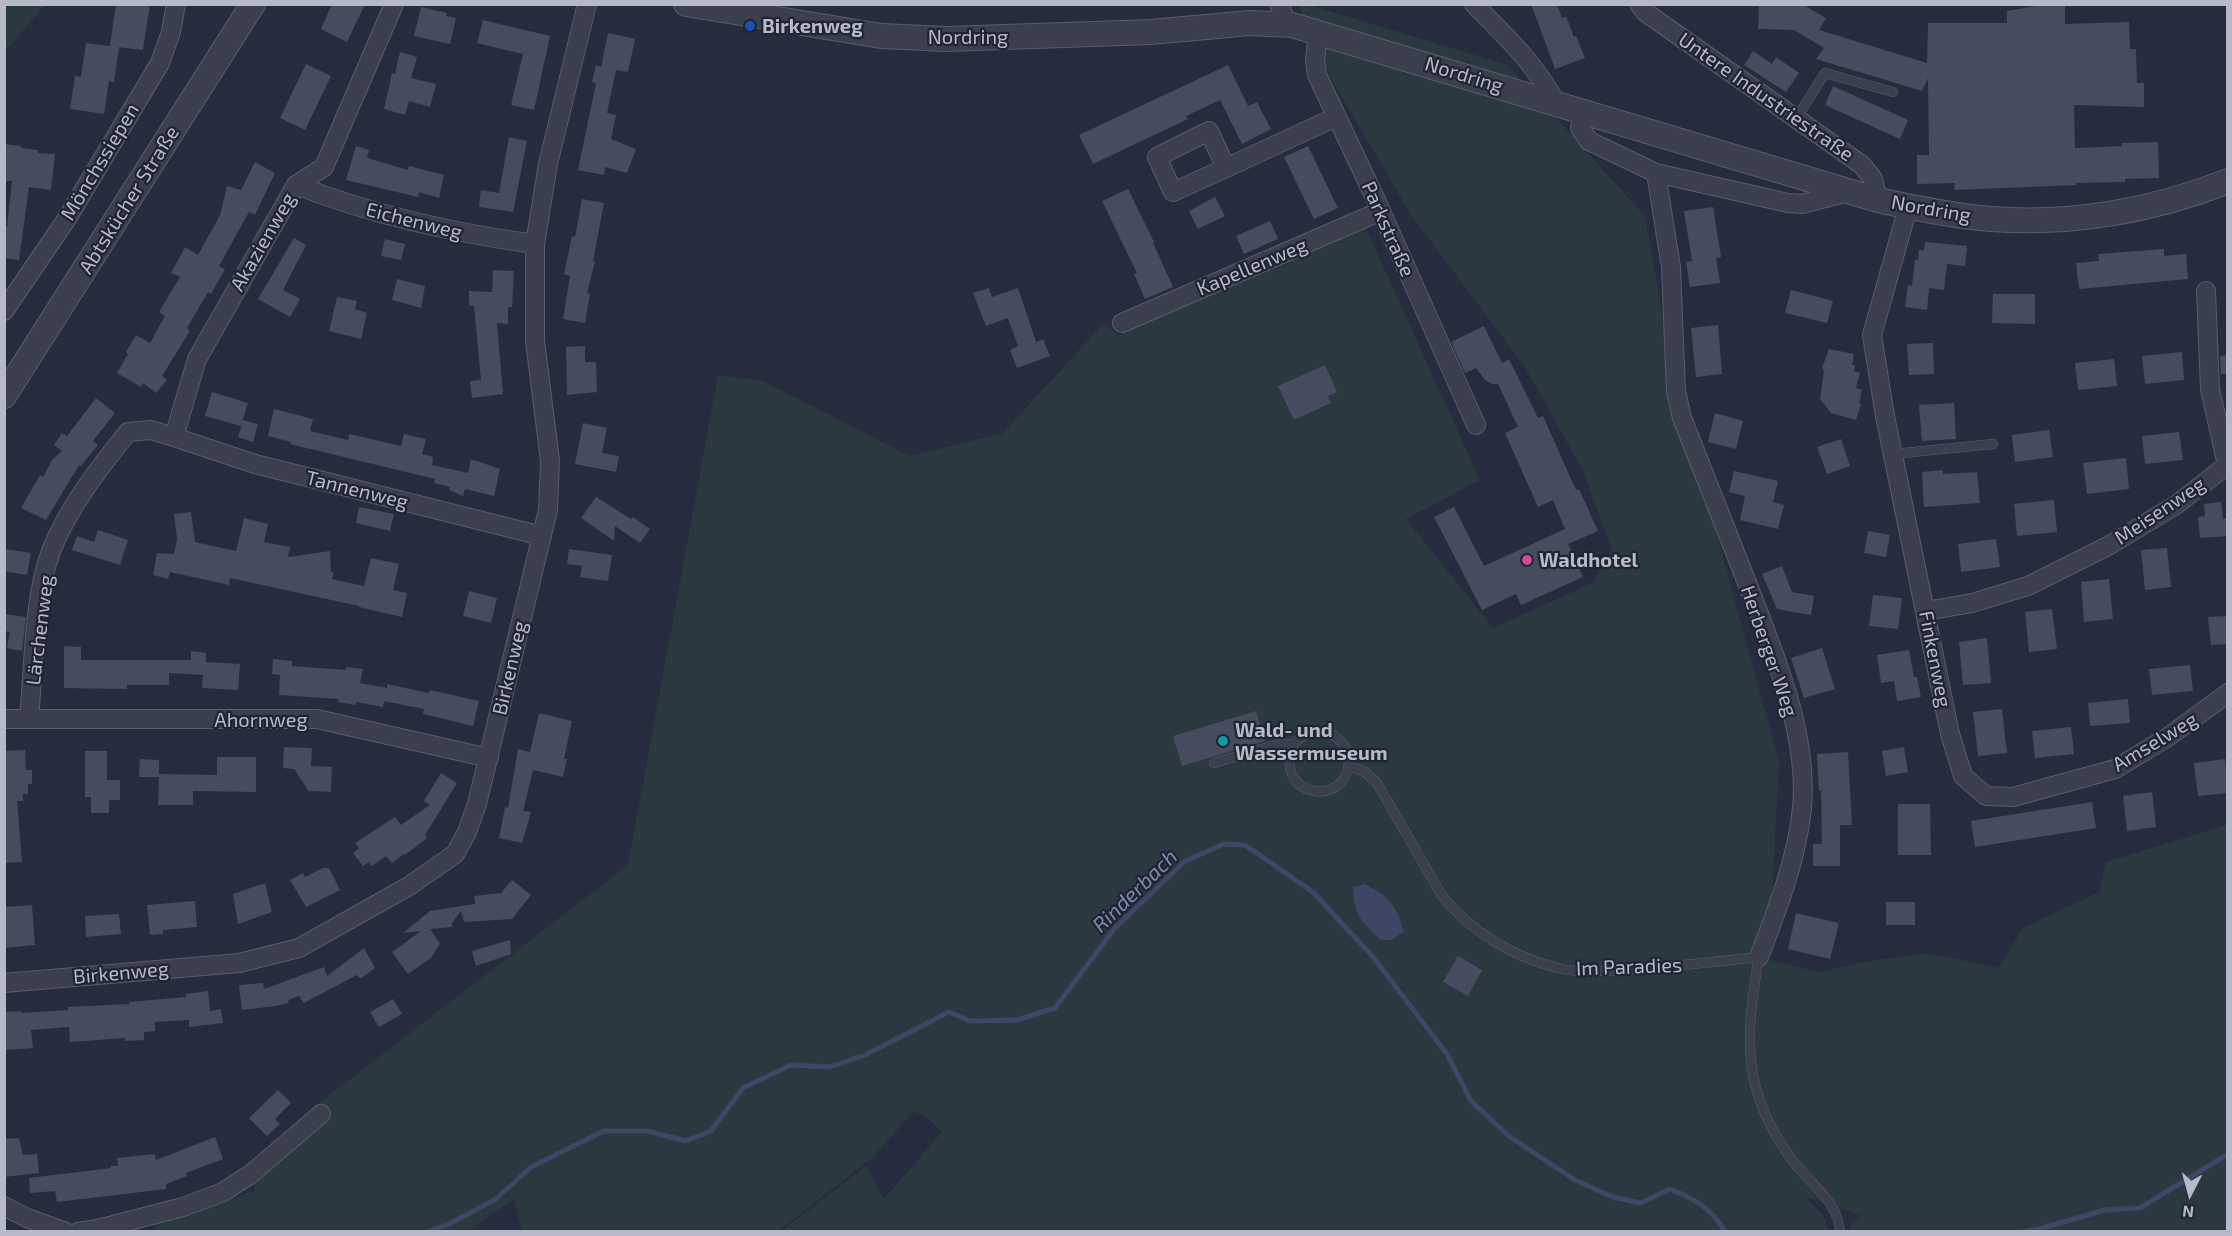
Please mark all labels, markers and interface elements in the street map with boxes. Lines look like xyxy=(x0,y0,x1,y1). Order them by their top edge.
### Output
place label: Birkenweg xyxy=(762,14,863,38)
marker: Birkenweg xyxy=(743,19,757,33)
street label: Nordring xyxy=(928,25,1008,49)
street label: Untere Industriestraße xyxy=(1674,27,1858,167)
street label: Nordring xyxy=(1422,52,1506,98)
street label: Mönchssiepen xyxy=(56,99,144,225)
street label: Abtskücher Straße xyxy=(74,122,184,278)
street label: Parkstraße xyxy=(1356,178,1420,280)
street label: Akazienweg xyxy=(225,189,301,295)
street label: Nordring xyxy=(1889,190,1973,228)
street label: Eichenweg xyxy=(363,197,465,245)
street label: Kapellenweg xyxy=(1193,233,1311,301)
street label: Tannenweg xyxy=(303,466,411,514)
street label: Meisenweg xyxy=(2110,472,2210,550)
place label: Waldhotel xyxy=(1539,548,1638,572)
marker: Waldhotel xyxy=(1520,553,1534,567)
street label: Lärchenweg xyxy=(21,573,59,687)
street label: Herberger Weg xyxy=(1735,582,1803,720)
street label: Finkenweg xyxy=(1914,609,1956,709)
street label: Birkenweg xyxy=(488,619,532,717)
street label: Amselweg xyxy=(2108,707,2202,777)
street label: Ahornweg xyxy=(214,708,308,732)
place label: Wald- und Wassermuseum xyxy=(1235,718,1388,765)
marker: Wald- und Wassermuseum xyxy=(1216,734,1230,748)
water label: Rinderbach xyxy=(1087,844,1183,938)
street label: Im Paradies xyxy=(1575,953,1683,981)
street label: Birkenweg xyxy=(72,957,170,989)
north arrow xyxy=(2160,1164,2220,1224)
text: N xyxy=(2181,1202,2195,1222)

